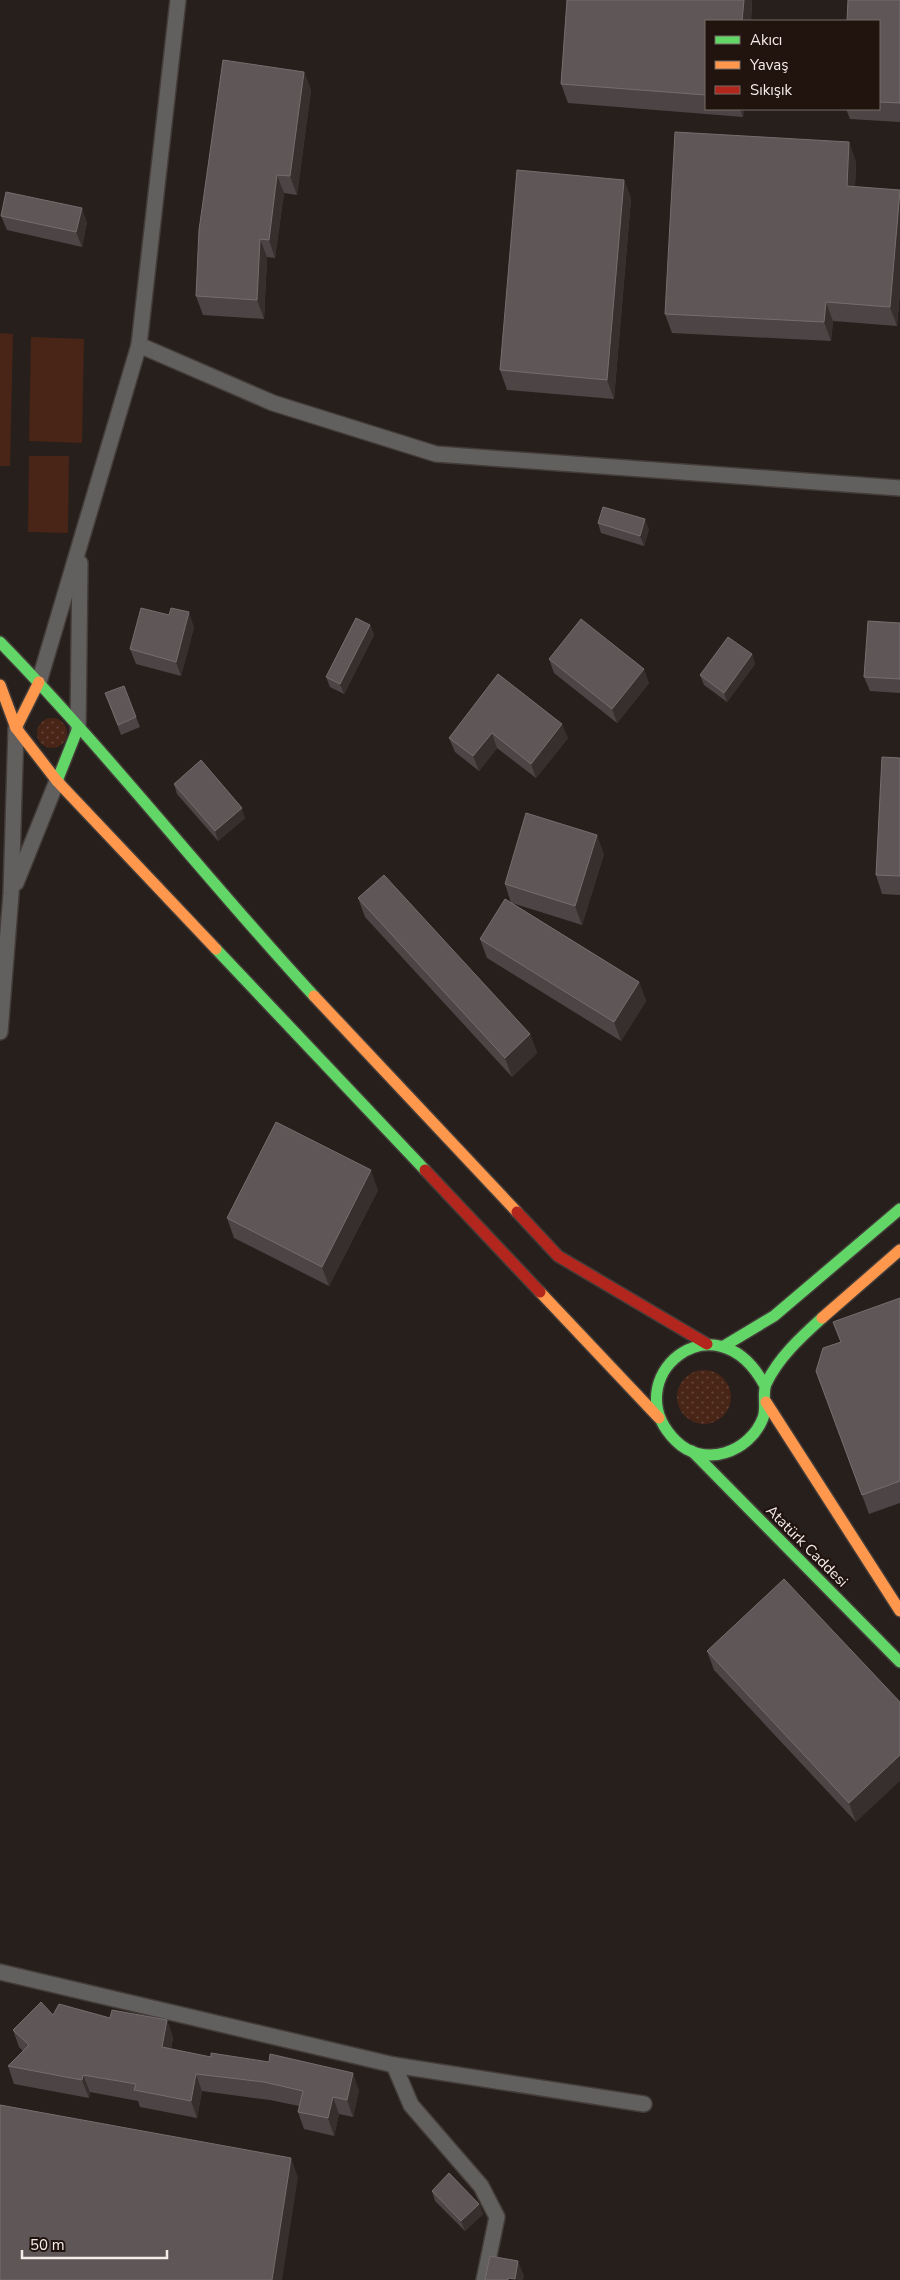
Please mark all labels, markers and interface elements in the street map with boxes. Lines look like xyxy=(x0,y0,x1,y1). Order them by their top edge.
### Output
legend xyxy=(705,20,880,110)
text: Akıcı xyxy=(750,30,782,50)
text: Yavaş xyxy=(749,55,788,75)
text: Sıkışık xyxy=(750,80,792,100)
street label: Atatürk Caddesi xyxy=(762,1501,852,1591)
scale bar xyxy=(22,2228,168,2260)
text: 50 m xyxy=(30,2235,65,2255)

